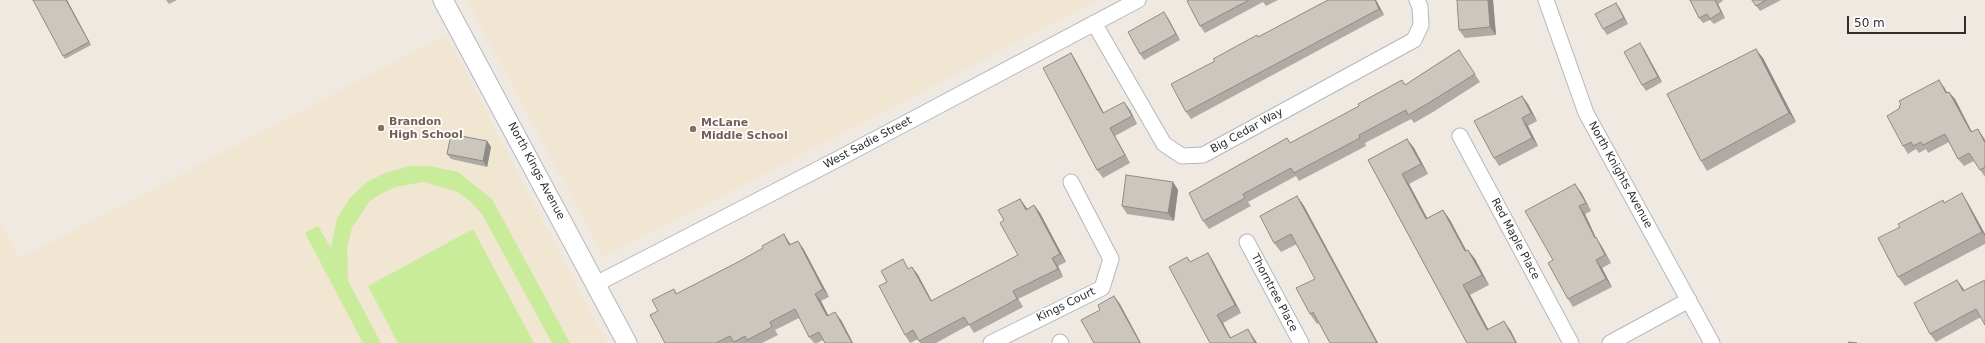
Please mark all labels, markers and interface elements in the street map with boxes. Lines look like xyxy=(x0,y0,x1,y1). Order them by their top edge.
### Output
scale bar xyxy=(1849,8,1968,34)
text: 50 m xyxy=(1854,16,1885,30)
street label: Big Cedar Way xyxy=(1209,106,1285,156)
street label: West Sadie Street xyxy=(822,114,914,172)
place label: Brandon High School xyxy=(389,115,463,141)
place label: McLane Middle School xyxy=(701,116,788,142)
street label: North Knights Avenue xyxy=(1585,119,1655,231)
street label: North Kings Avenue xyxy=(505,120,567,222)
marker: Brandon High School xyxy=(376,123,386,133)
marker: McLane Middle School xyxy=(688,124,698,134)
street label: Red Maple Place xyxy=(1488,196,1542,282)
street label: Thorntree Place xyxy=(1248,252,1300,334)
street label: Kings Court xyxy=(1034,285,1098,325)

